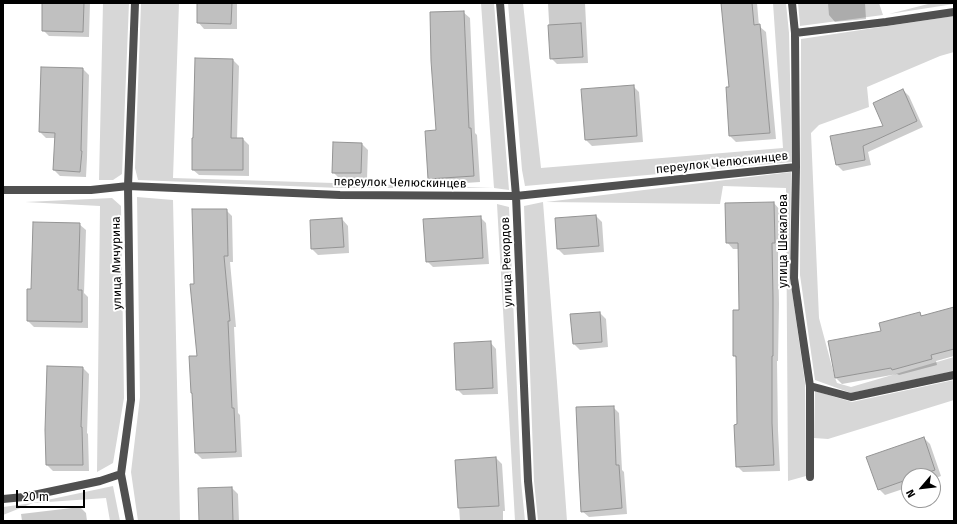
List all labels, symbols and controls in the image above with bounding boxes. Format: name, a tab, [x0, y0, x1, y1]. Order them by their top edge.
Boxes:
street label: переулок Челюскинцев	[655, 149, 789, 177]
street label: переулок Челюскинцев	[333, 175, 467, 191]
street label: улица Шекалова	[777, 194, 791, 288]
street label: улица Мичурина	[109, 216, 125, 310]
street label: улица Рекордов	[498, 217, 516, 307]
north arrow	[901, 468, 941, 508]
scale bar	[18, 482, 87, 508]
text: N	[903, 487, 918, 500]
text: 20 m	[23, 490, 49, 504]

